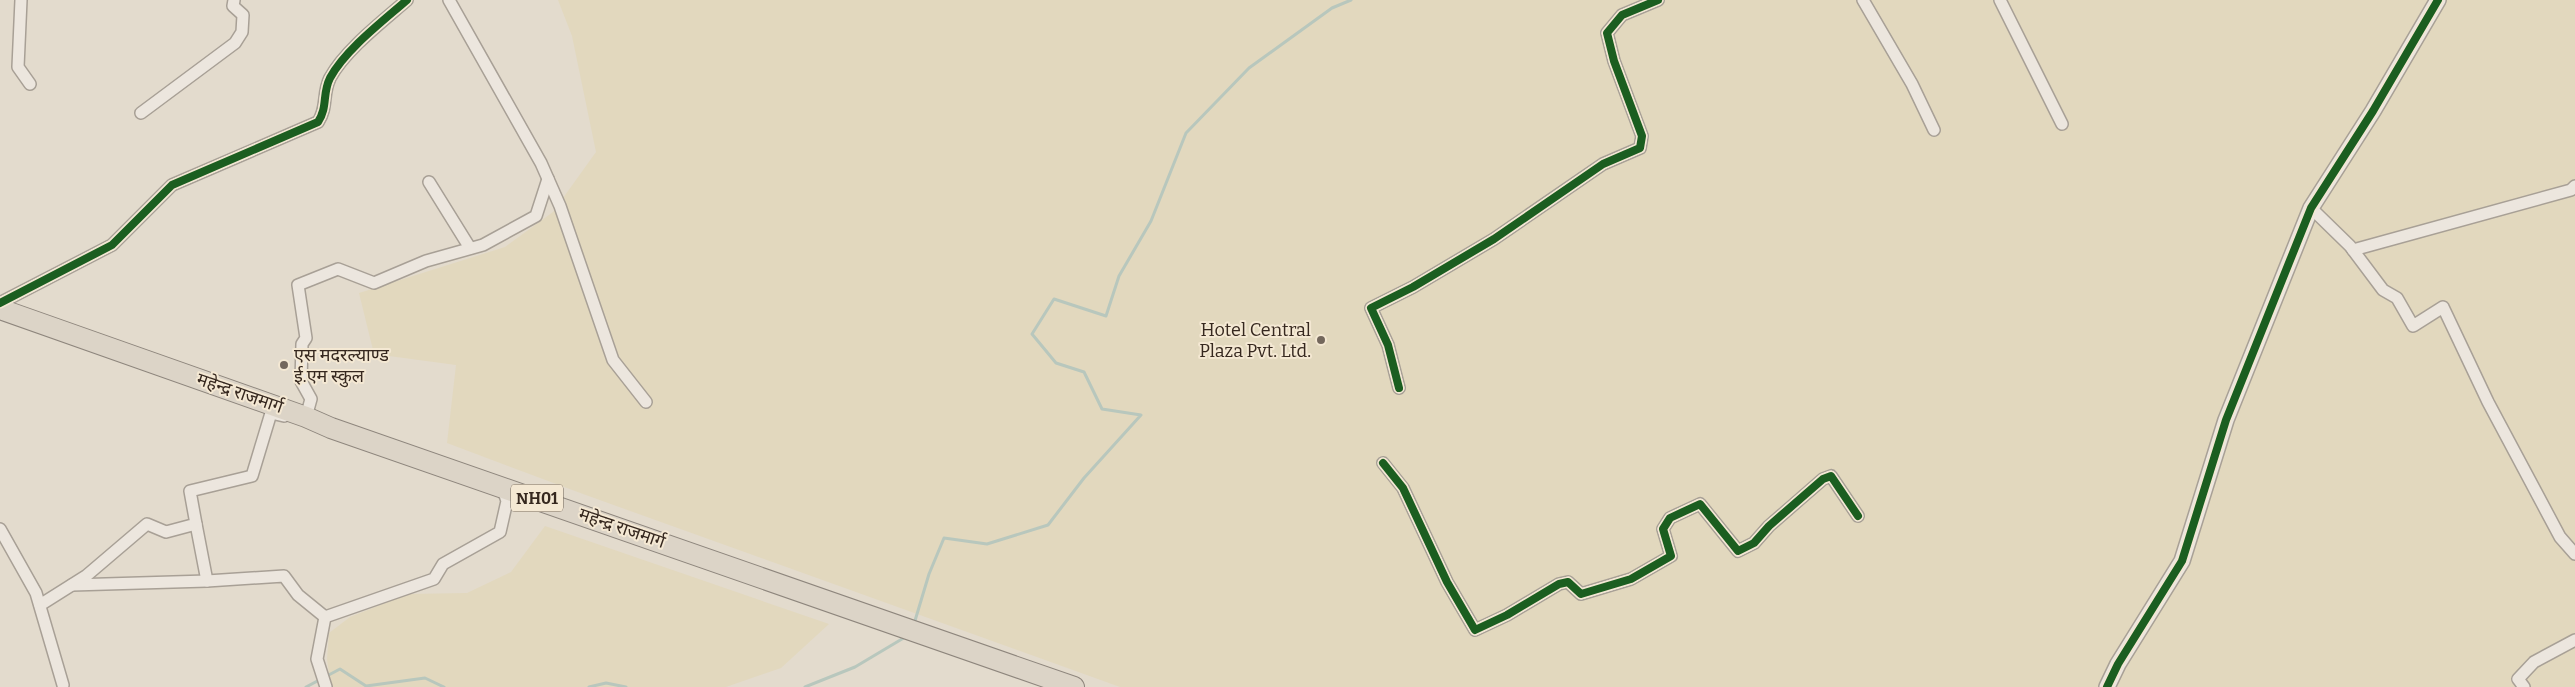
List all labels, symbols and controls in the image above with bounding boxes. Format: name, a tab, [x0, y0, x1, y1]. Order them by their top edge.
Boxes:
place label: Hotel Central Plaza Pvt. Ltd.	[1199, 319, 1311, 362]
marker: Hotel Central Plaza Pvt. Ltd.	[1315, 334, 1327, 346]
place label: एस मदरल्याण्ड ई.एम स्कुल	[294, 344, 389, 388]
marker: एस मदरल्याण्ड ई.एम स्कुल	[278, 359, 290, 371]
street label: महेन्द्र राजमार्ग	[194, 368, 287, 418]
road number: NH01	[511, 484, 563, 512]
street label: महेन्द्र राजमार्ग	[576, 503, 669, 553]

